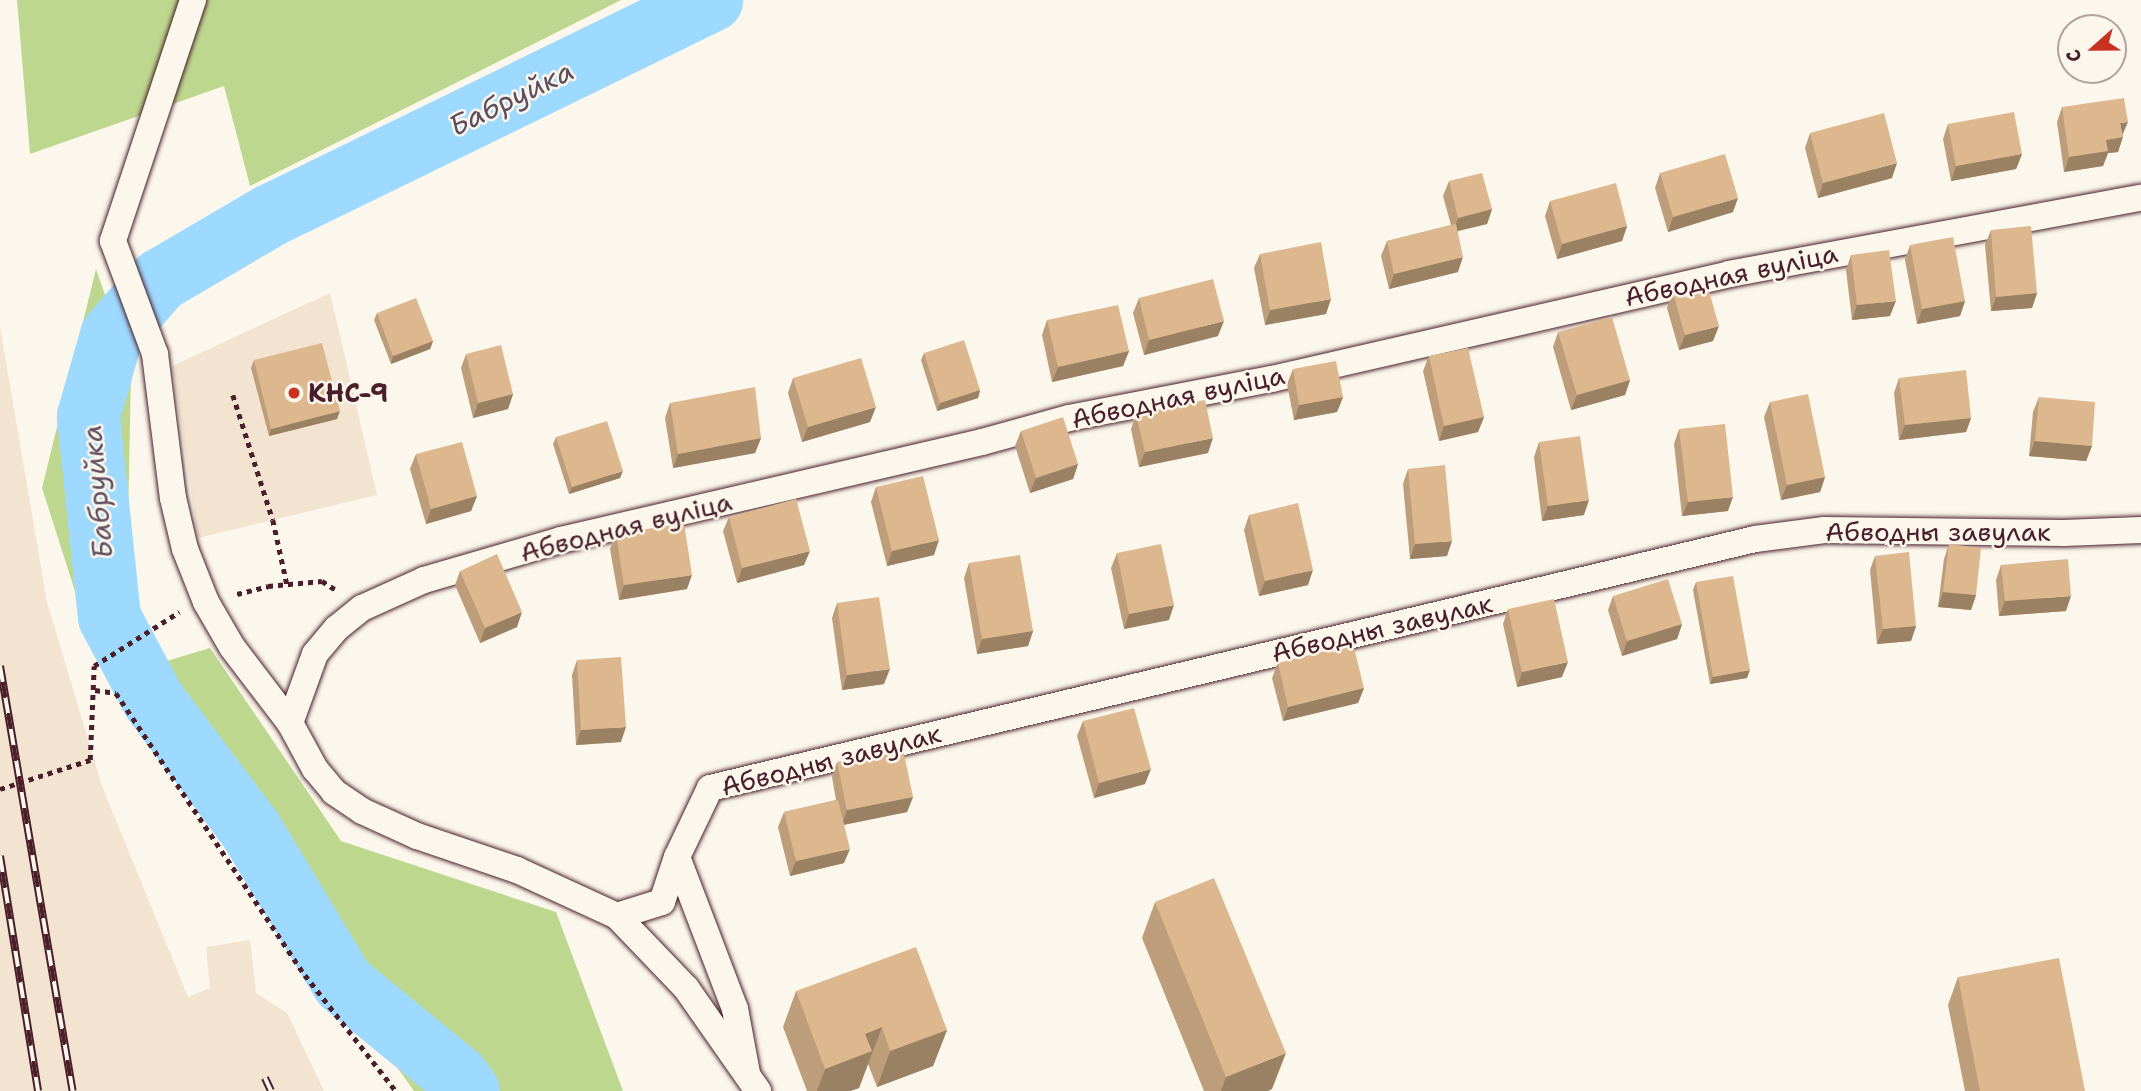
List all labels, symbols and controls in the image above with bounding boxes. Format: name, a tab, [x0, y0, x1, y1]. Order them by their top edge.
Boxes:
north arrow	[2057, 14, 2127, 84]
text: С	[2060, 46, 2088, 66]
water label: Бабруйка	[443, 53, 579, 143]
street label: Абводная вуліца	[1622, 237, 1840, 313]
street label: Абводная вуліца	[1069, 359, 1287, 435]
place label: КНС-9	[308, 377, 388, 409]
marker: КНС-9	[286, 385, 302, 401]
water label: Бабруйка	[74, 424, 120, 560]
street label: Абводная вуліца	[517, 486, 735, 568]
street label: Абводны завулак	[1825, 516, 2051, 548]
street label: Абводны завулак	[1269, 587, 1495, 669]
street label: Абводны завулак	[718, 718, 944, 802]

